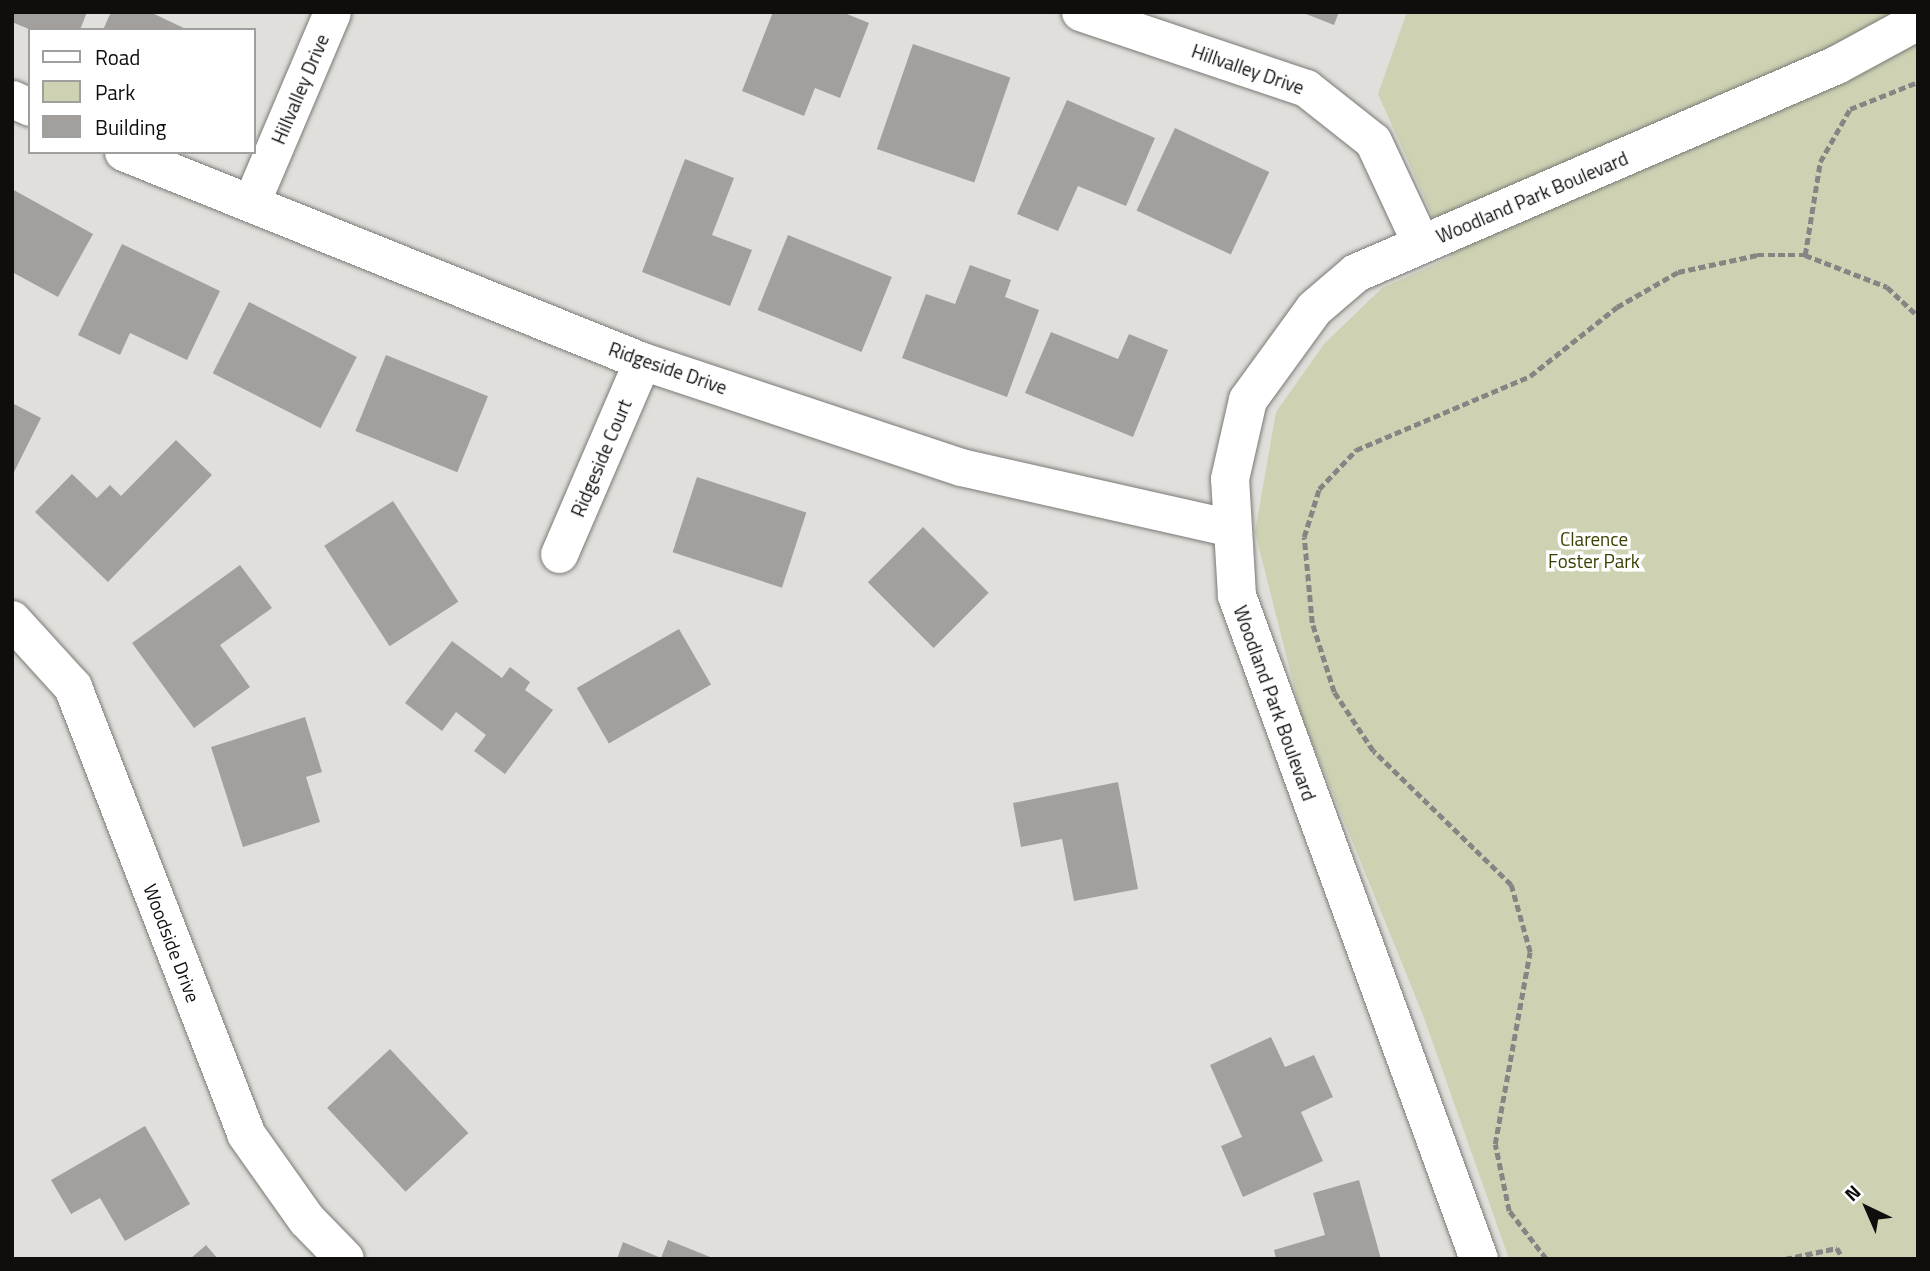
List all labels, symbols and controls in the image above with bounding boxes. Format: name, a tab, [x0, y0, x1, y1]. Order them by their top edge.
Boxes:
legend	[28, 28, 256, 154]
street label: Hillvalley Drive	[267, 31, 333, 147]
street label: Hillvalley Drive	[1189, 39, 1307, 99]
text: Road	[95, 41, 140, 73]
text: Park	[95, 76, 135, 108]
text: Building	[95, 111, 166, 143]
street label: Woodland Park Boulevard	[1433, 146, 1631, 248]
street label: Ridgeside Drive	[606, 337, 730, 399]
street label: Ridgeside Court	[566, 396, 636, 520]
park label: Clarence Foster Park	[1548, 528, 1640, 572]
street label: Woodland Park Boulevard	[1229, 602, 1321, 804]
street label: Woodside Drive	[139, 881, 205, 1005]
north arrow	[1832, 1173, 1902, 1243]
text: N	[1837, 1178, 1867, 1208]

